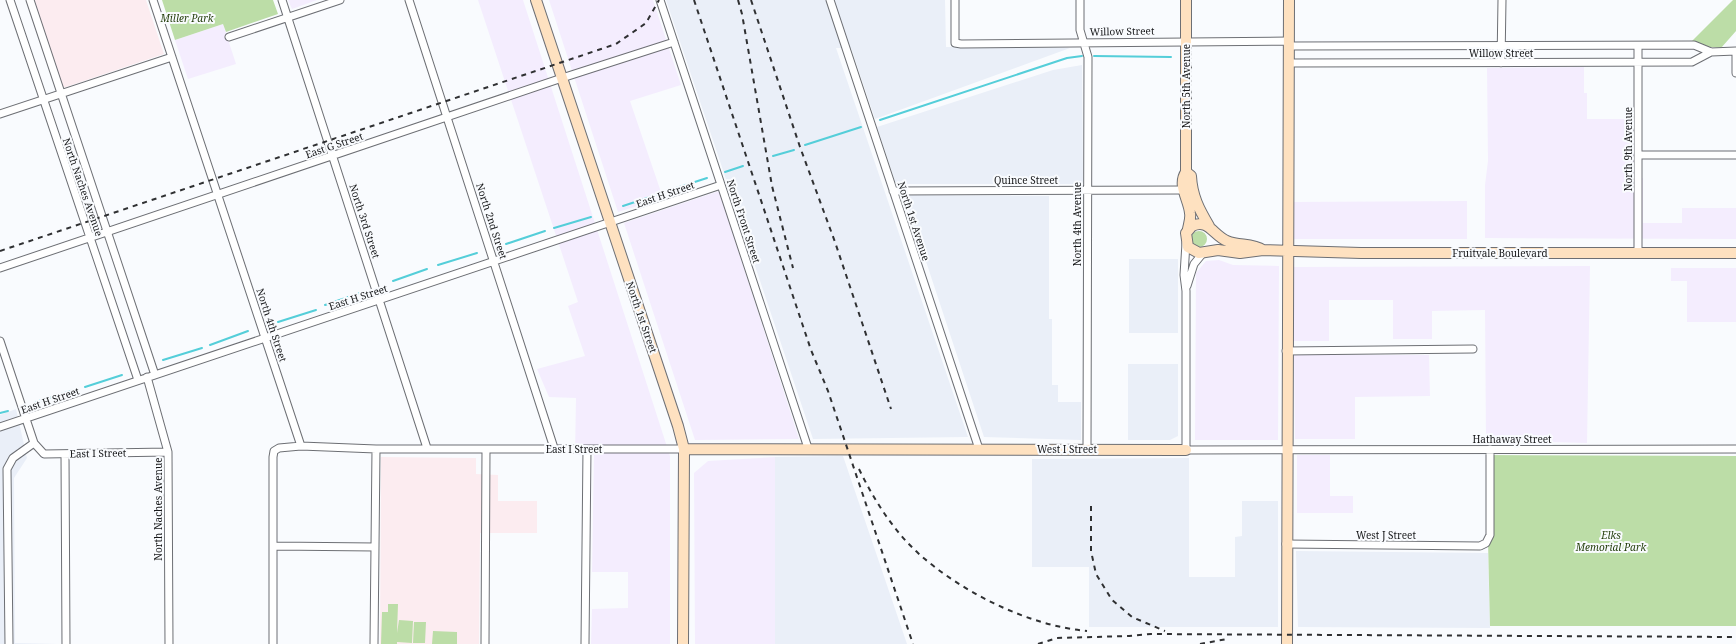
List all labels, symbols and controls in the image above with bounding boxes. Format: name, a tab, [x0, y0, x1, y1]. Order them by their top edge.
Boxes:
park label: Miller Park	[159, 11, 214, 25]
street label: Willow Street	[1090, 23, 1155, 39]
street label: North 5th Avenue	[1179, 44, 1193, 128]
street label: Willow Street	[1469, 46, 1534, 60]
street label: North 9th Avenue	[1621, 107, 1635, 191]
street label: East G Street	[303, 128, 365, 161]
street label: North Naches Avenue	[60, 136, 106, 238]
street label: Quince Street	[994, 173, 1059, 187]
street label: East H Street	[634, 177, 697, 211]
street label: North Front Street	[724, 177, 764, 265]
street label: North 1st Avenue	[895, 180, 933, 262]
street label: North 2nd Street	[473, 181, 511, 261]
street label: North 3rd Street	[346, 182, 384, 260]
street label: North 4th Avenue	[1070, 182, 1084, 266]
street label: Fruitvale Boulevard	[1452, 246, 1548, 260]
street label: North 1st Street	[623, 279, 661, 355]
street label: East H Street	[327, 281, 390, 313]
street label: North 4th Street	[254, 286, 291, 364]
street label: East H Street	[19, 383, 82, 417]
street label: Hathaway Street	[1472, 432, 1552, 446]
street label: East I Street	[546, 442, 603, 456]
street label: West I Street	[1037, 442, 1097, 456]
street label: East I Street	[70, 445, 127, 460]
street label: North Naches Avenue	[151, 457, 165, 561]
street label: West J Street	[1356, 528, 1416, 542]
park label: Elks Memorial Park	[1575, 528, 1647, 554]

